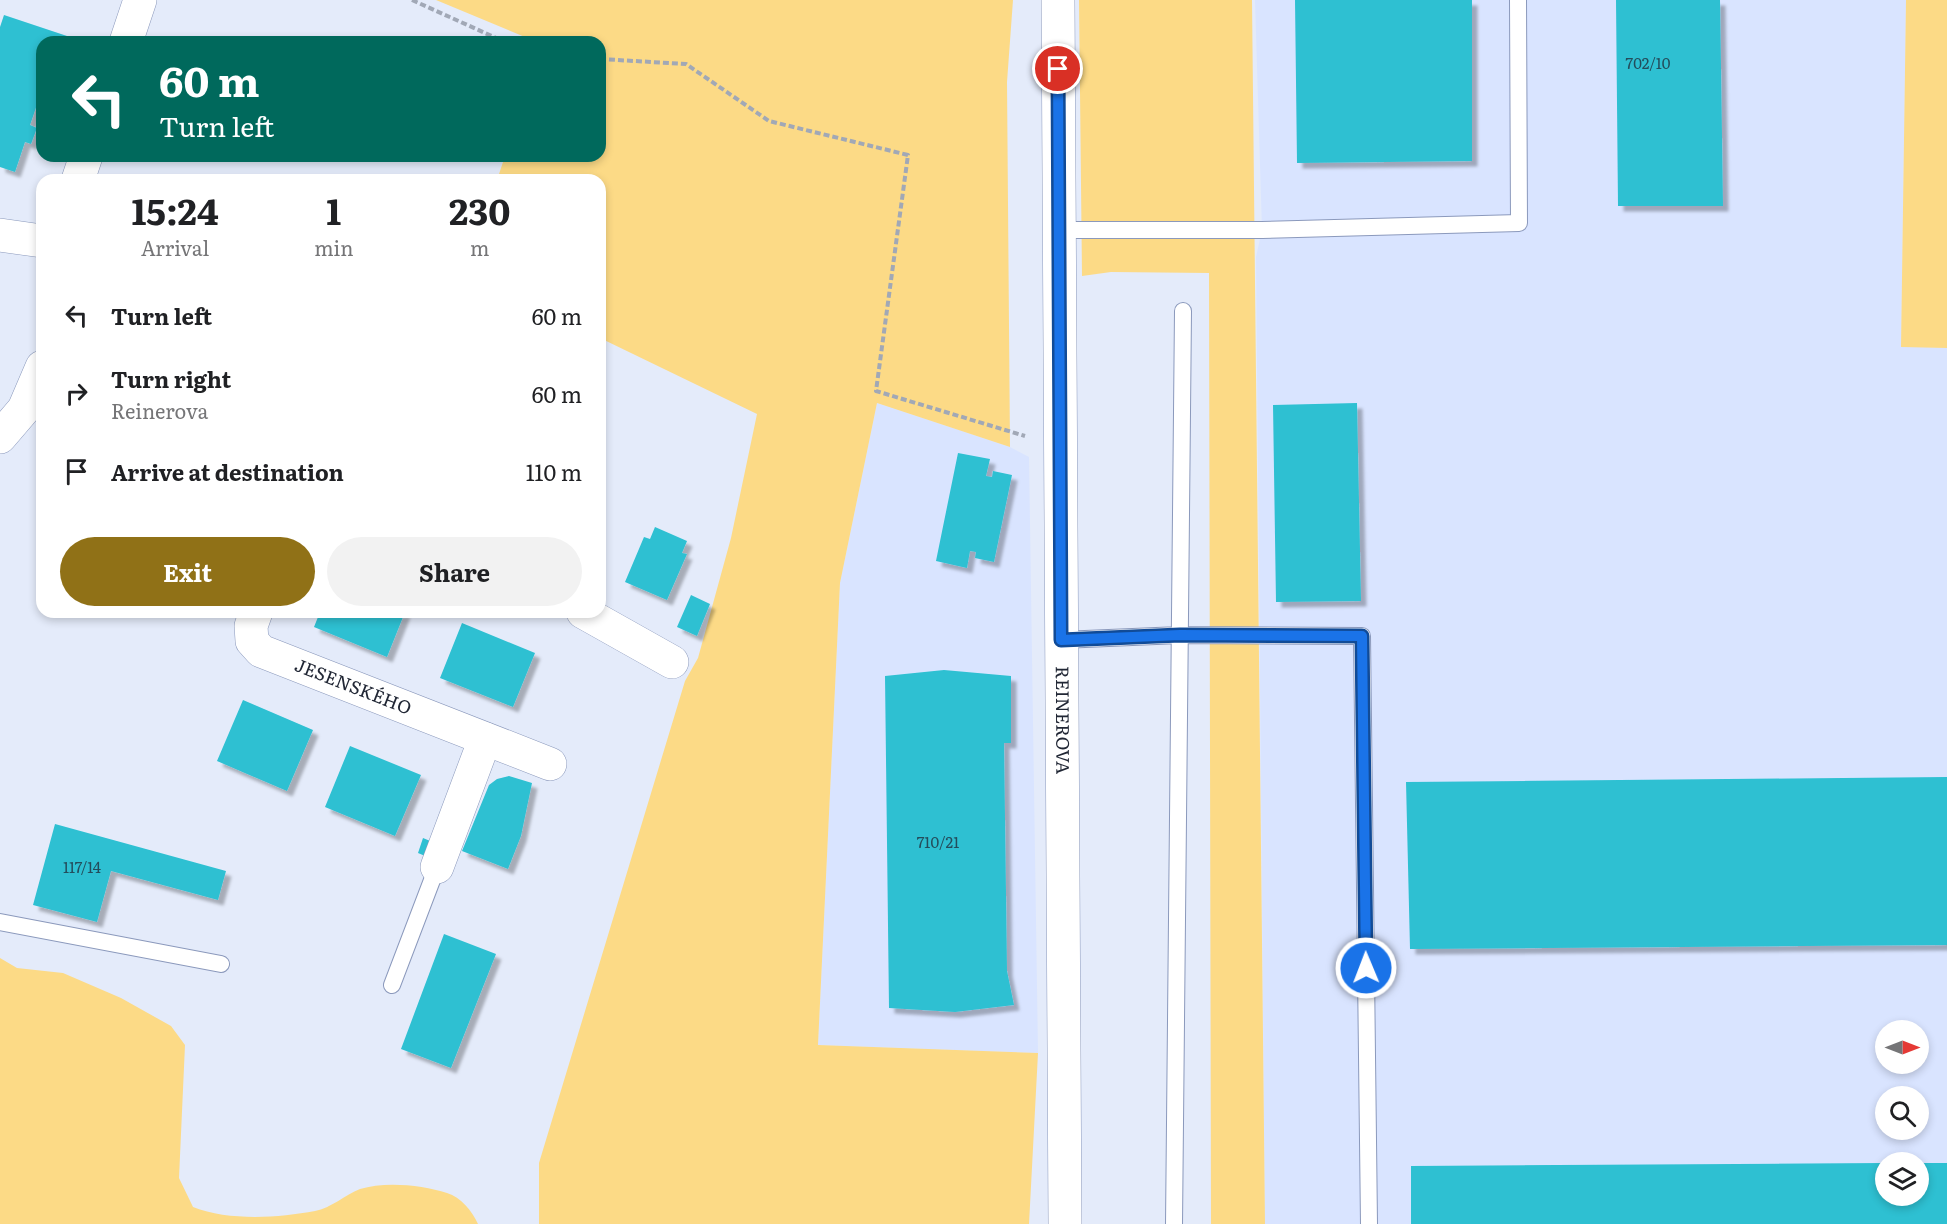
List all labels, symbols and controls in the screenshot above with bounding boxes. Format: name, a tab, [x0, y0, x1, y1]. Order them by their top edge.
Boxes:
pin	[1032, 43, 1083, 94]
text: 60 m	[159, 48, 260, 110]
house number: 702/10	[1626, 51, 1671, 74]
icon: arrive	[1041, 52, 1074, 85]
icon: left	[60, 60, 138, 138]
text: Turn left	[159, 105, 274, 145]
text: 15:24	[131, 183, 219, 236]
text: 1	[326, 183, 341, 236]
text: 230	[449, 183, 511, 236]
text: Arrival	[141, 232, 209, 262]
text: min	[314, 232, 353, 262]
text: m	[470, 232, 489, 262]
icon: left	[60, 299, 93, 332]
text: Turn left	[111, 299, 212, 332]
text: 60 m	[532, 299, 582, 332]
text: Turn right	[111, 362, 231, 395]
icon: right	[60, 377, 93, 410]
text: 60 m	[532, 377, 582, 410]
text: Reinerova	[111, 395, 208, 425]
icon: arrive	[60, 455, 93, 488]
text: Arrive at destination	[111, 455, 344, 488]
text: 110 m	[526, 455, 582, 488]
button: Exit	[60, 537, 315, 606]
button: Share	[327, 537, 582, 606]
street label: JESENSKÉHO	[291, 650, 416, 721]
street label: REINEROVA	[1050, 666, 1077, 774]
house number: 710/21	[917, 830, 959, 853]
house number: 117/14	[63, 855, 101, 878]
position arrow	[1334, 936, 1398, 1000]
north arrow	[1875, 1020, 1929, 1074]
map controls	[1875, 1020, 1929, 1206]
button: search	[1875, 1086, 1929, 1140]
button: layers	[1875, 1152, 1929, 1206]

